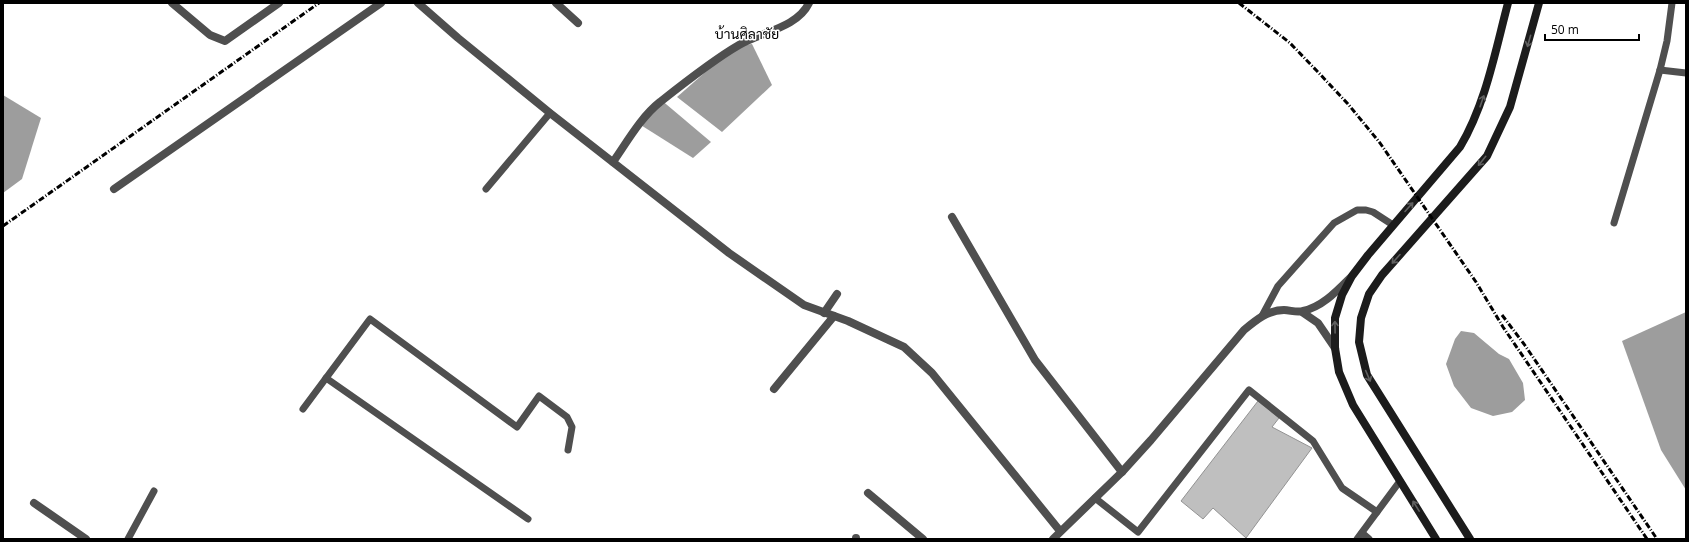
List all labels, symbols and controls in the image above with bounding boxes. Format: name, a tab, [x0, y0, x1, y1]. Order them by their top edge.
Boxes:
scale bar	[1545, 16, 1639, 42]
text: 50 m	[1551, 21, 1579, 38]
district label: บ้านศิลาชัย	[715, 24, 779, 43]
one-way arrow	[1525, 34, 1532, 47]
one-way arrow	[1478, 95, 1486, 107]
one-way arrow	[1478, 156, 1487, 167]
one-way arrow	[1404, 202, 1414, 212]
one-way arrow	[1392, 253, 1401, 264]
one-way arrow	[1331, 321, 1339, 334]
one-way arrow	[1365, 370, 1372, 382]
one-way arrow	[1412, 501, 1420, 512]

